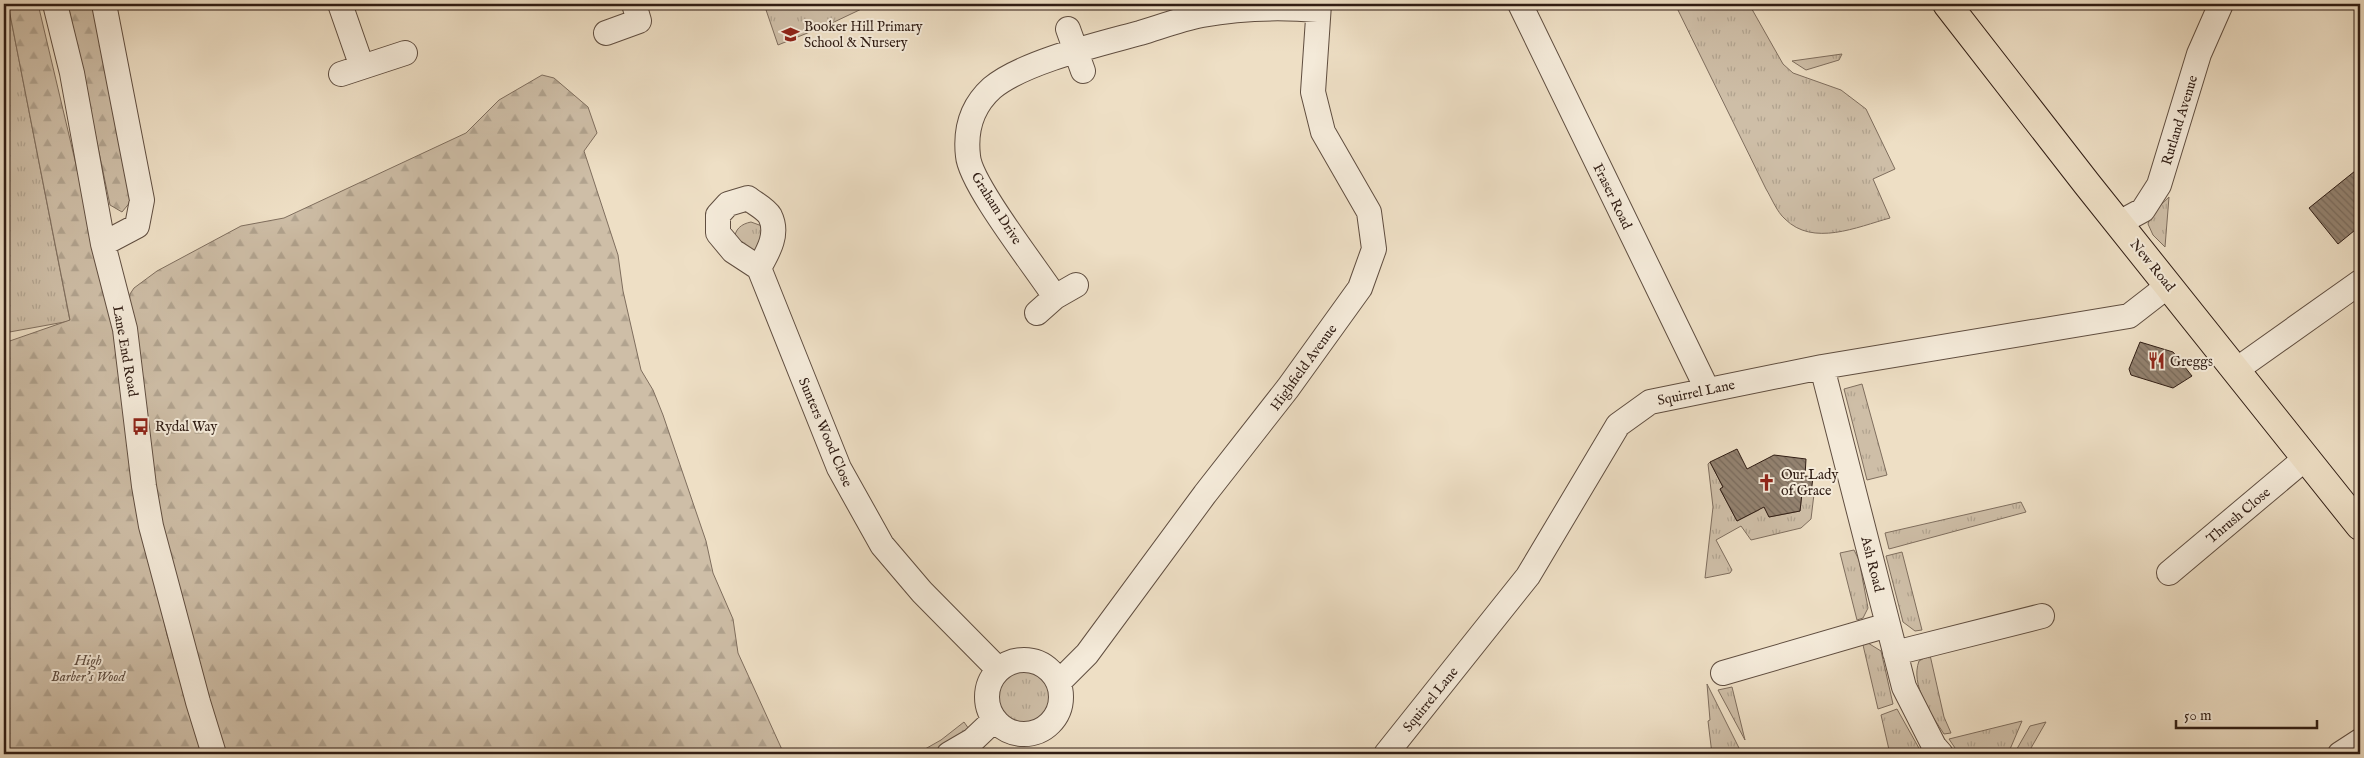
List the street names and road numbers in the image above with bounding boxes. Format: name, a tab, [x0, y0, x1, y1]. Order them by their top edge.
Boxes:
street label: Rutland Avenue	[2158, 73, 2202, 168]
street label: Fraser Road	[1588, 161, 1636, 233]
street label: Graham Drive	[967, 169, 1026, 249]
street label: New Road	[2126, 236, 2179, 296]
street label: Lane End Road	[108, 304, 142, 399]
street label: Highfield Avenue	[1266, 320, 1342, 414]
street label: Sunters Wood Close	[794, 375, 856, 490]
street label: Squirrel Lane	[1656, 376, 1737, 410]
street label: Thrush Close	[2203, 483, 2275, 548]
street label: Ash Road	[1856, 534, 1888, 594]
street label: Squirrel Lane	[1399, 663, 1463, 736]

